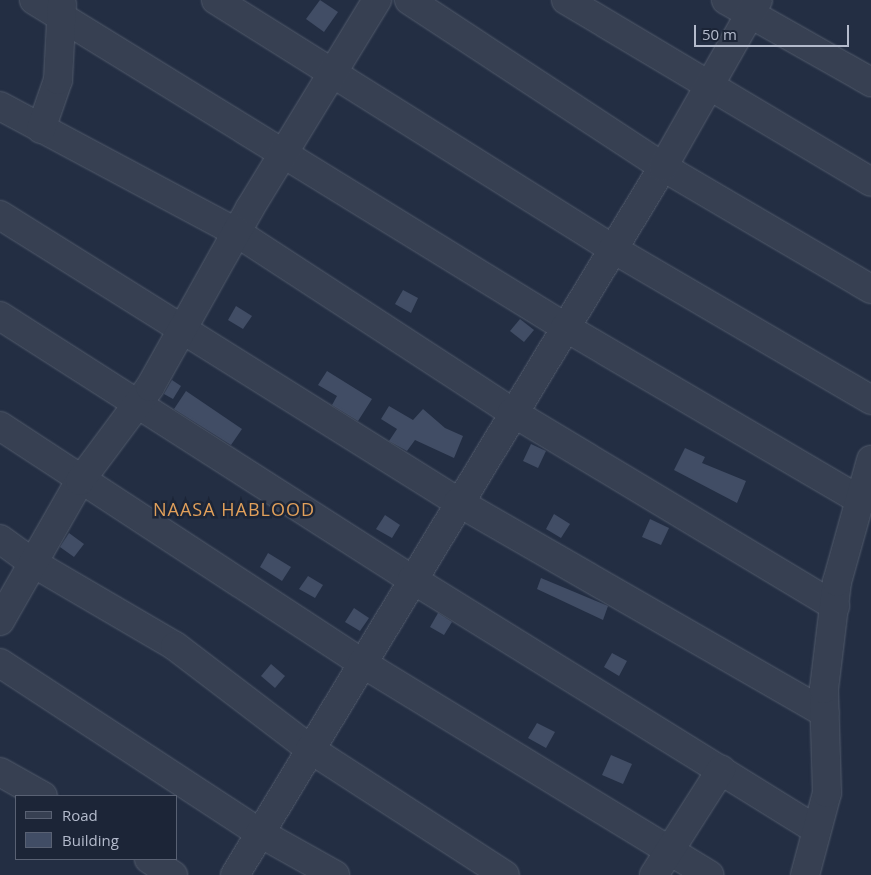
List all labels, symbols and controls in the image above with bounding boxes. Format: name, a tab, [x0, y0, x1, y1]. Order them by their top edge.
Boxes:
scale bar	[696, 15, 851, 47]
text: 50 m	[702, 24, 737, 44]
district label: NAASA HABLOOD	[151, 498, 317, 520]
legend	[15, 795, 178, 860]
text: Road	[62, 805, 98, 825]
text: Building	[62, 830, 119, 850]

